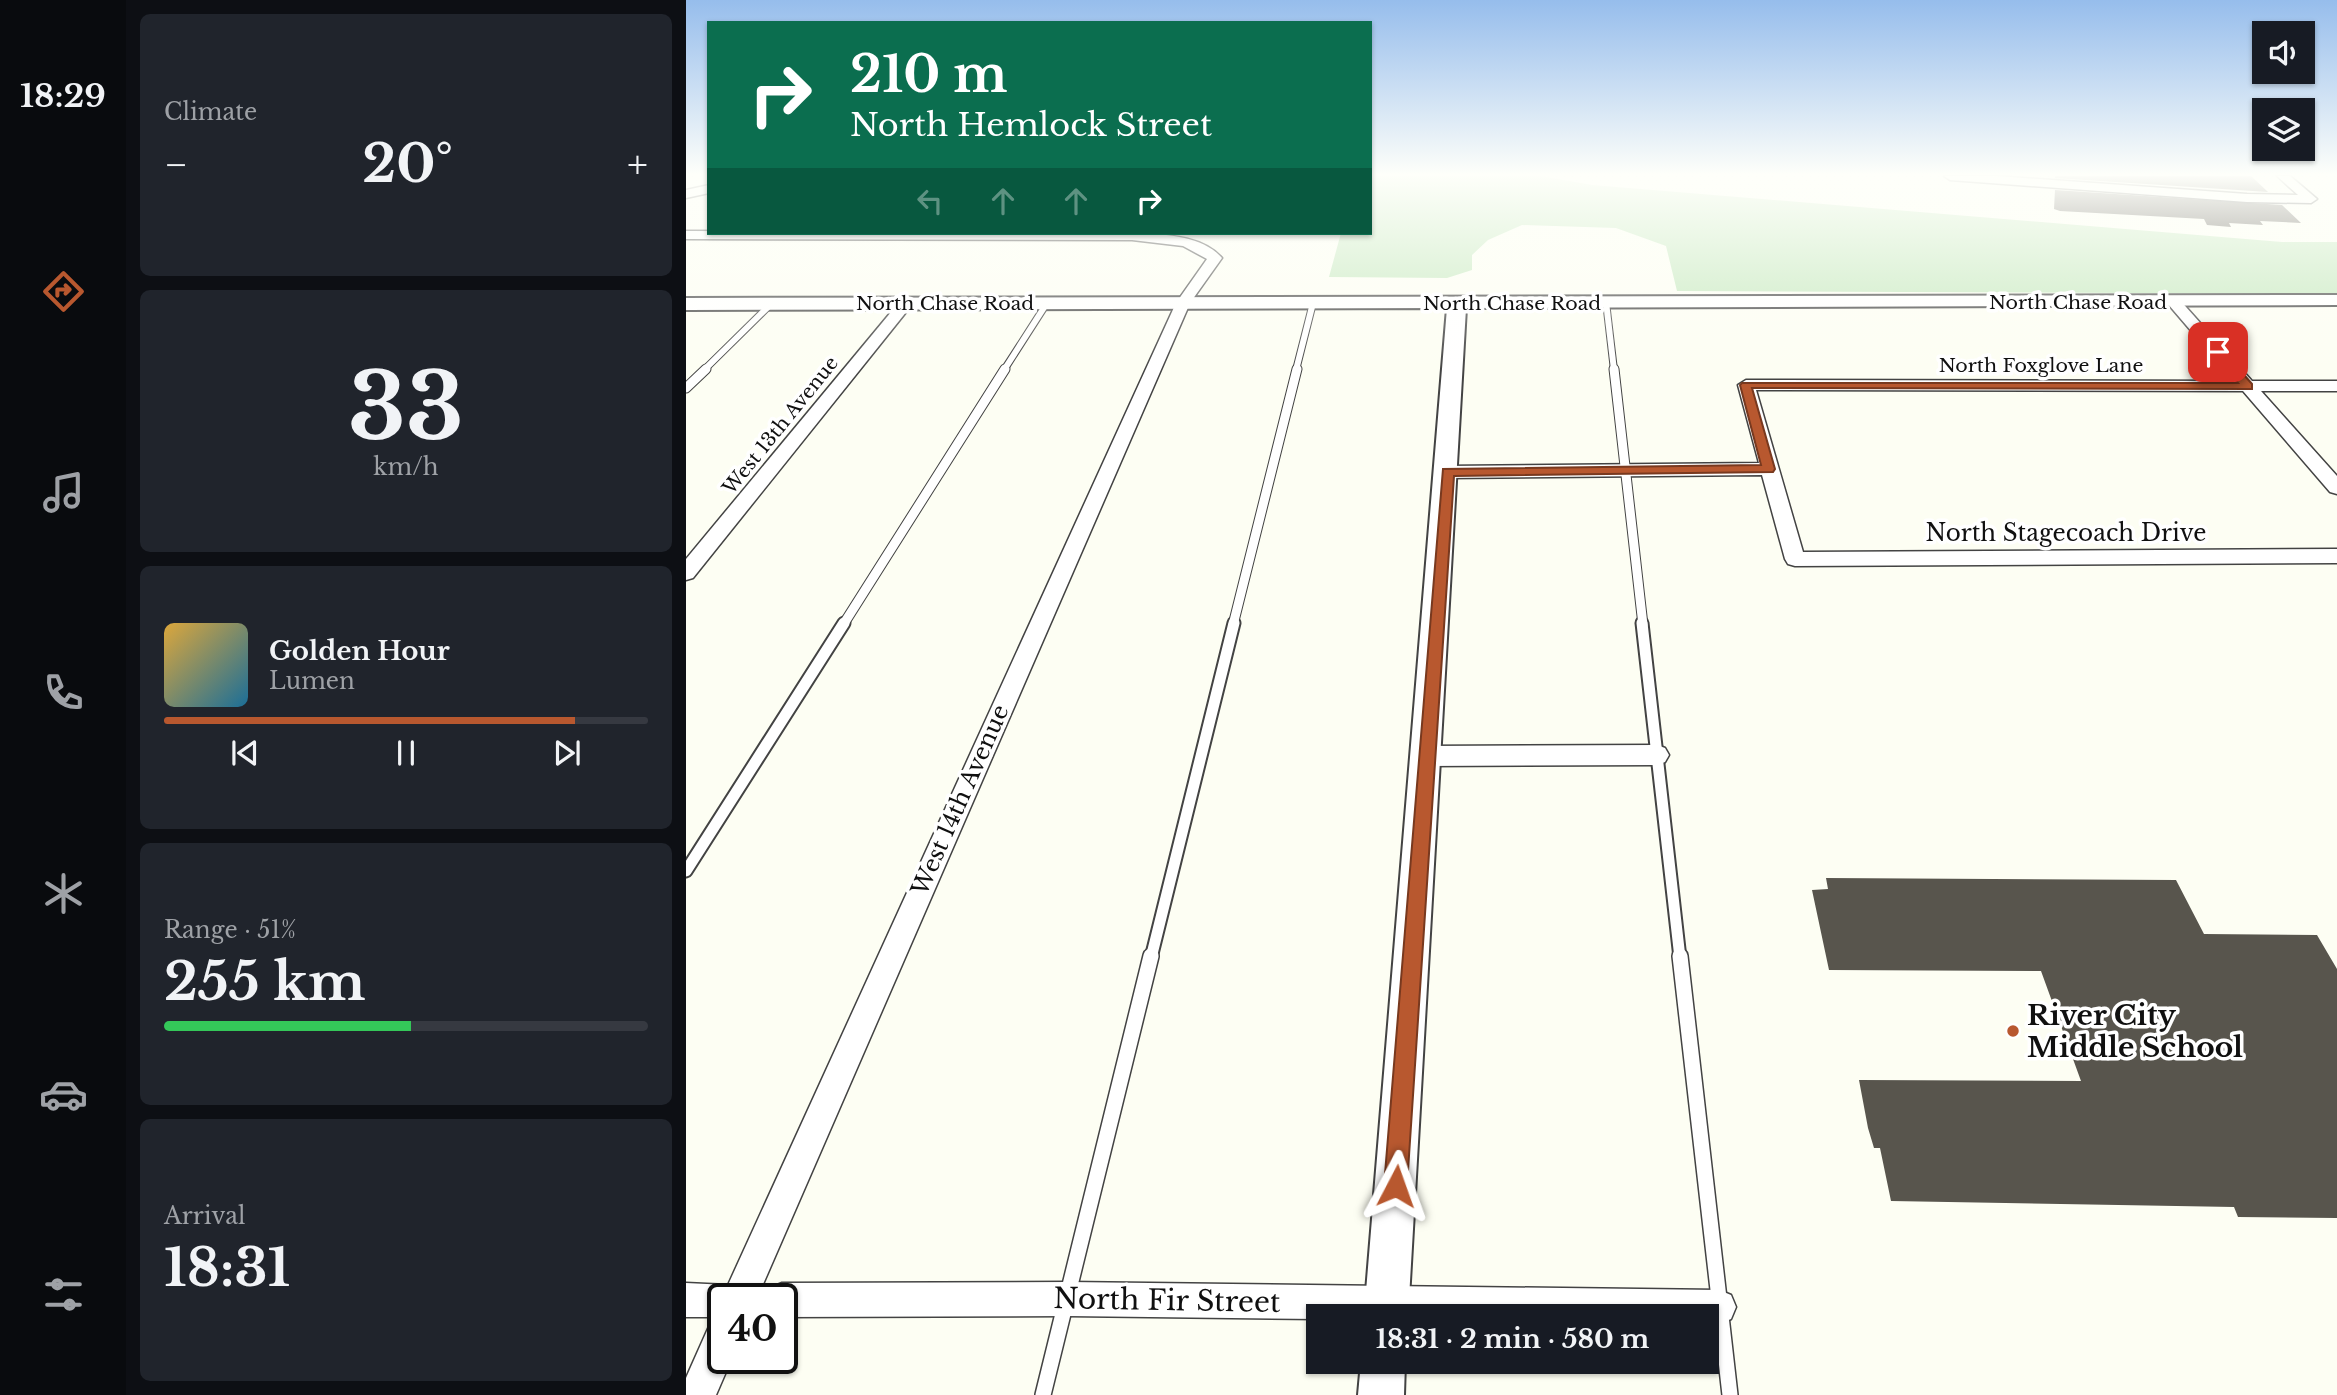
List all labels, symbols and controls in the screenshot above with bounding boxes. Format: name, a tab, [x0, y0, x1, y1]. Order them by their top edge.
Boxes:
map controls	[2252, 21, 2315, 161]
button: sound	[2252, 21, 2315, 84]
text: 210 m	[850, 44, 1008, 105]
icon: right	[735, 49, 826, 140]
text: 18:29	[20, 76, 106, 116]
text: Climate	[164, 98, 257, 126]
button: layers	[2252, 98, 2315, 161]
text: North Hemlock Street	[850, 105, 1212, 145]
text: 20°	[362, 132, 453, 196]
text: −	[164, 141, 188, 188]
text: +	[627, 141, 648, 188]
icon: left	[911, 182, 949, 220]
icon: ahead	[984, 182, 1022, 220]
icon: ahead	[1057, 182, 1095, 220]
icon: right	[1130, 182, 1168, 220]
icon: directions	[39, 267, 88, 316]
street label: North Chase Road	[1989, 291, 2167, 314]
street label: North Chase Road	[856, 292, 1034, 315]
street label: North Chase Road	[1423, 292, 1601, 315]
pin	[2188, 322, 2248, 382]
icon: arrive	[2199, 333, 2237, 371]
text: 33	[348, 351, 464, 464]
street label: West 13th Avenue	[717, 352, 843, 500]
street label: North Foxglove Lane	[1939, 354, 2143, 377]
text: km/h	[373, 453, 439, 481]
icon: music	[39, 468, 88, 517]
street label: North Stagecoach Drive	[1926, 519, 2206, 547]
text: Golden Hour	[269, 635, 450, 667]
text: Lumen	[269, 667, 355, 695]
icon: phone	[39, 668, 88, 717]
street label: West 14th Avenue	[905, 700, 1015, 901]
icon: previous	[226, 734, 264, 772]
icon: pause	[387, 734, 425, 772]
icon: next	[548, 734, 586, 772]
icon: climate	[39, 869, 88, 918]
text: Range · 51%	[164, 916, 296, 944]
text: 255 km	[164, 950, 366, 1014]
place label: River City Middle School	[2027, 998, 2243, 1065]
marker: River City Middle School	[2005, 1023, 2021, 1039]
icon: car	[39, 1070, 88, 1119]
position arrow	[1359, 1149, 1433, 1223]
text: Arrival	[164, 1202, 245, 1230]
text: 18:31	[164, 1236, 290, 1300]
icon: filters	[39, 1270, 88, 1319]
street label: North Fir Street	[1053, 1281, 1281, 1320]
speed limit sign: 40	[707, 1283, 798, 1374]
text: 18:31 · 2 min · 580 m	[1376, 1323, 1649, 1355]

